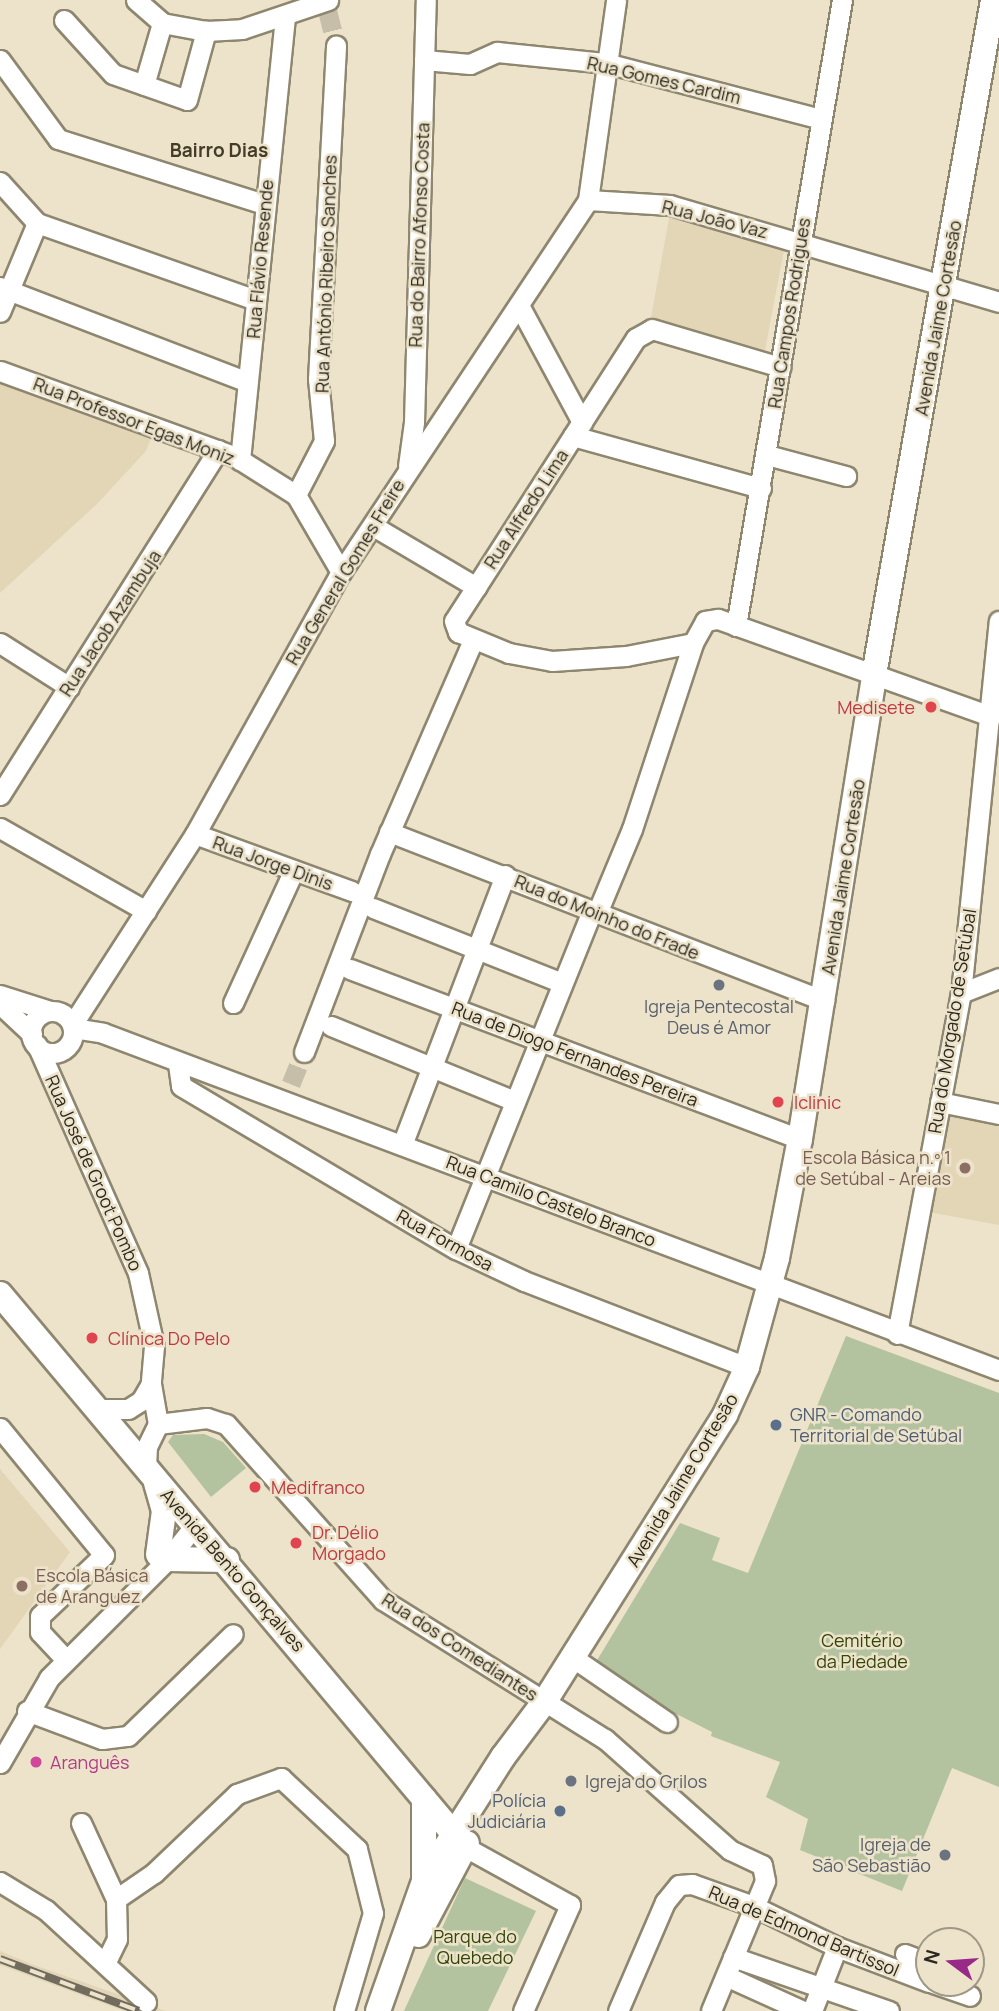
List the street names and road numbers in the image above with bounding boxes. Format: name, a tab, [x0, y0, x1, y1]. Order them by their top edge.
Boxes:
street label: Rua Gomes Cardim	[585, 52, 743, 108]
street label: Rua do Bairro Afonso Costa	[404, 122, 434, 348]
street label: Rua António Ribeiro Sanches	[311, 155, 341, 393]
street label: Rua Flávio Resende	[242, 179, 278, 339]
street label: Rua João Vaz	[660, 195, 770, 243]
street label: Rua Campos Rodrigues	[763, 216, 815, 410]
street label: Avenida Jaime Cortesão	[910, 219, 966, 417]
street label: Rua Professor Egas Moniz	[30, 373, 238, 469]
street label: Rua Alfredo Lima	[479, 445, 573, 573]
street label: Rua General Gomes Freire	[281, 475, 409, 669]
street label: Rua Jacob Azambuja	[55, 546, 165, 700]
street label: Avenida Jaime Cortesão	[817, 777, 869, 977]
street label: Rua Jorge Dinis	[210, 831, 336, 895]
street label: Rua do Moinho do Frade	[511, 870, 703, 964]
street label: Rua do Morgado de Setúbal	[924, 907, 980, 1135]
street label: Rua de Diogo Fernandes Pereira	[449, 997, 701, 1111]
street label: Rua José de Groot Pombo	[41, 1072, 147, 1274]
street label: Rua Camilo Castelo Branco	[443, 1151, 659, 1251]
street label: Rua Formosa	[393, 1205, 497, 1275]
street label: Avenida Jaime Cortesão	[622, 1389, 742, 1571]
street label: Avenida Bento Gonçalves	[156, 1484, 310, 1656]
street label: Rua dos Comediantes	[378, 1589, 542, 1705]
street label: Rua de Edmond Bartissol	[706, 1881, 902, 1981]

